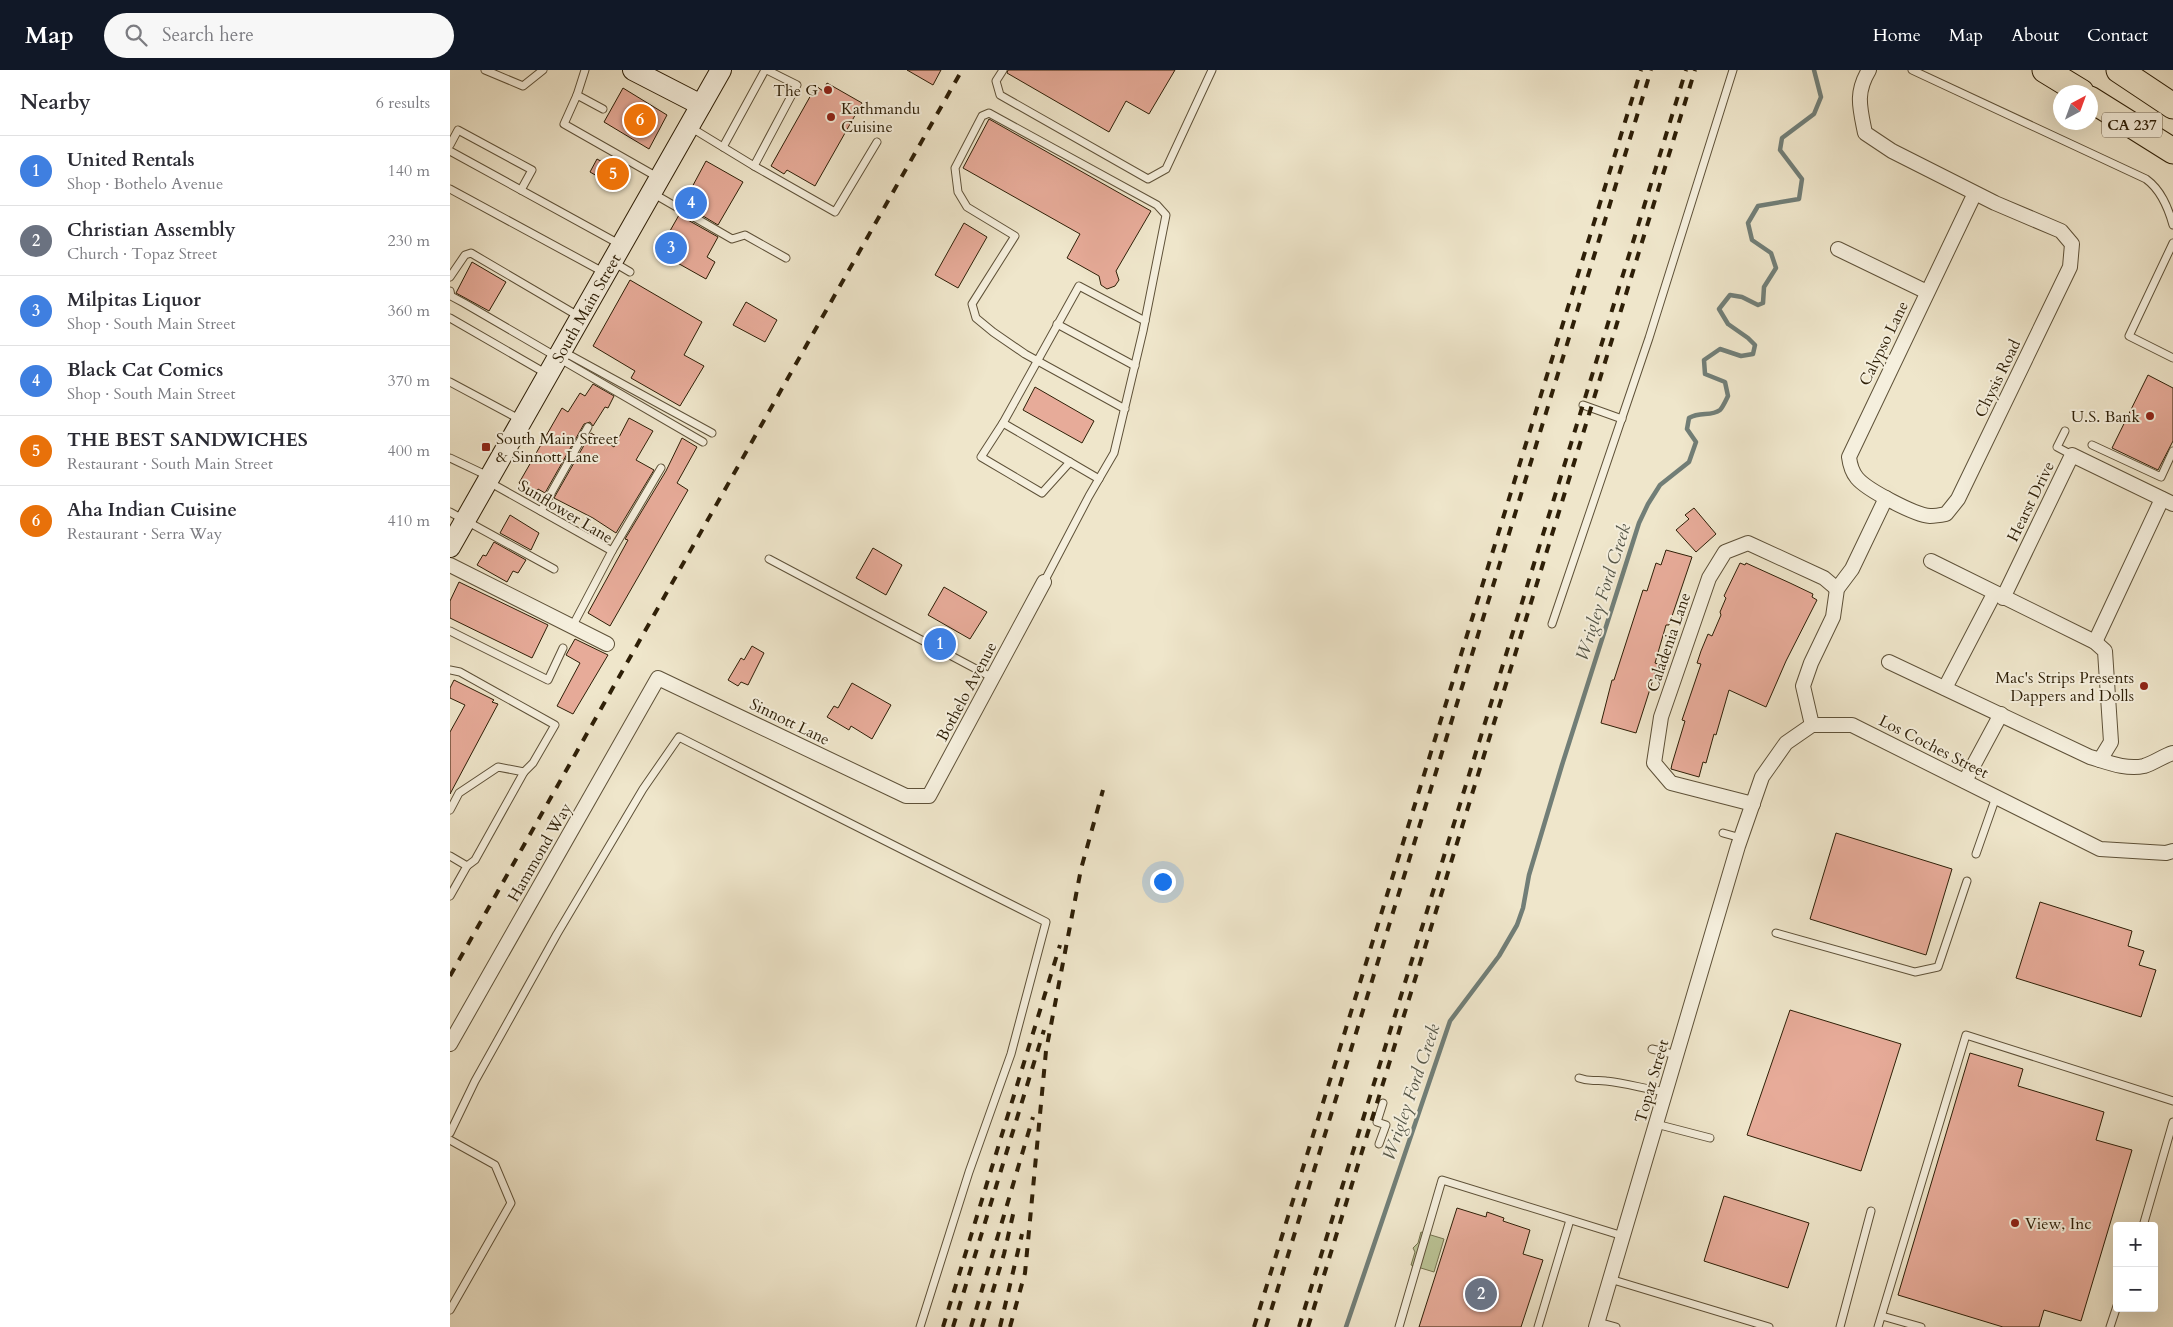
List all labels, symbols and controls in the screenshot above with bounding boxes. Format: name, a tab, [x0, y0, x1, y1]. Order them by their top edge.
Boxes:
search box	[104, 13, 454, 58]
text: Map	[25, 19, 74, 52]
icon: search	[122, 21, 150, 49]
text: Search here	[162, 22, 254, 48]
text: Home	[1873, 23, 1921, 48]
text: Map	[1949, 23, 1983, 48]
text: About	[2011, 23, 2059, 48]
text: Contact	[2087, 23, 2148, 48]
place label: The G	[773, 80, 818, 102]
marker: The G	[822, 84, 834, 96]
north arrow	[2053, 85, 2098, 130]
text: Nearby	[20, 88, 91, 117]
text: 6 results	[376, 92, 430, 114]
place label: Kathmandu Cuisine	[841, 98, 921, 138]
pin: 6	[624, 101, 656, 139]
marker: Kathmandu Cuisine	[825, 111, 837, 123]
road number: CA 237	[2102, 112, 2162, 138]
text: United Rentals	[67, 147, 195, 173]
pin: 5	[597, 155, 629, 193]
text: 1	[32, 160, 40, 182]
text: 140 m	[388, 160, 430, 182]
text: Shop · Bothelo Avenue	[67, 173, 223, 195]
pin: 4	[675, 184, 707, 222]
text: Christian Assembly	[67, 217, 236, 243]
pin: 3	[655, 229, 687, 267]
text: 2	[32, 230, 40, 252]
text: 230 m	[388, 230, 430, 252]
text: Church · Topaz Street	[67, 243, 217, 265]
street label: South Main Street	[547, 250, 626, 367]
text: Milpitas Liquor	[67, 287, 201, 313]
street label: Calypso Lane	[1854, 298, 1914, 389]
text: 3	[32, 300, 40, 322]
text: 360 m	[388, 300, 430, 322]
text: Shop · South Main Street	[67, 313, 236, 335]
street label: Chysis Road	[1970, 335, 2026, 421]
text: Black Cat Comics	[67, 357, 223, 383]
text: 4	[32, 370, 40, 392]
text: 370 m	[388, 370, 430, 392]
text: Shop · South Main Street	[67, 383, 236, 405]
place label: U.S. Bank	[2071, 406, 2140, 428]
marker: U.S. Bank	[2144, 410, 2156, 422]
text: THE BEST SANDWICHES	[67, 427, 308, 453]
place label: South Main Street & Sinnott Lane	[496, 428, 618, 468]
text: 5	[32, 440, 40, 462]
text: 400 m	[388, 440, 430, 462]
marker: South Main Street & Sinnott Lane	[480, 441, 492, 453]
text: Restaurant · South Main Street	[67, 453, 273, 475]
street label: Hearst Drive	[2002, 458, 2060, 545]
street label: Sunflower Lane	[514, 475, 617, 549]
text: Aha Indian Cuisine	[67, 497, 237, 523]
text: 6	[32, 510, 40, 532]
text: 410 m	[388, 510, 430, 532]
water label: Wrigley Ford Creek	[1570, 520, 1637, 664]
text: Restaurant · Serra Way	[67, 523, 222, 545]
street label: Caladenia Lane	[1642, 590, 1696, 695]
pin: 1	[924, 625, 956, 663]
street label: Bothelo Avenue	[931, 638, 1002, 745]
place label: Mac's Strips Presents Dappers and Dolls	[1995, 667, 2134, 707]
marker: Mac's Strips Presents Dappers and Dolls	[2138, 680, 2150, 692]
street label: Sinnott Lane	[746, 693, 833, 751]
street label: Los Coches Street	[1875, 710, 1992, 784]
street label: Hammond Way	[503, 798, 577, 906]
your location	[1150, 869, 1176, 895]
water label: Wrigley Ford Creek	[1376, 1021, 1447, 1164]
street label: Topaz Street	[1630, 1037, 1674, 1126]
place label: View, Inc	[2025, 1213, 2092, 1235]
marker: View, Inc	[2009, 1217, 2021, 1229]
map controls	[2113, 1222, 2158, 1312]
button: +	[2113, 1222, 2158, 1267]
button: −	[2113, 1267, 2158, 1312]
pin: 2	[1465, 1275, 1497, 1313]

